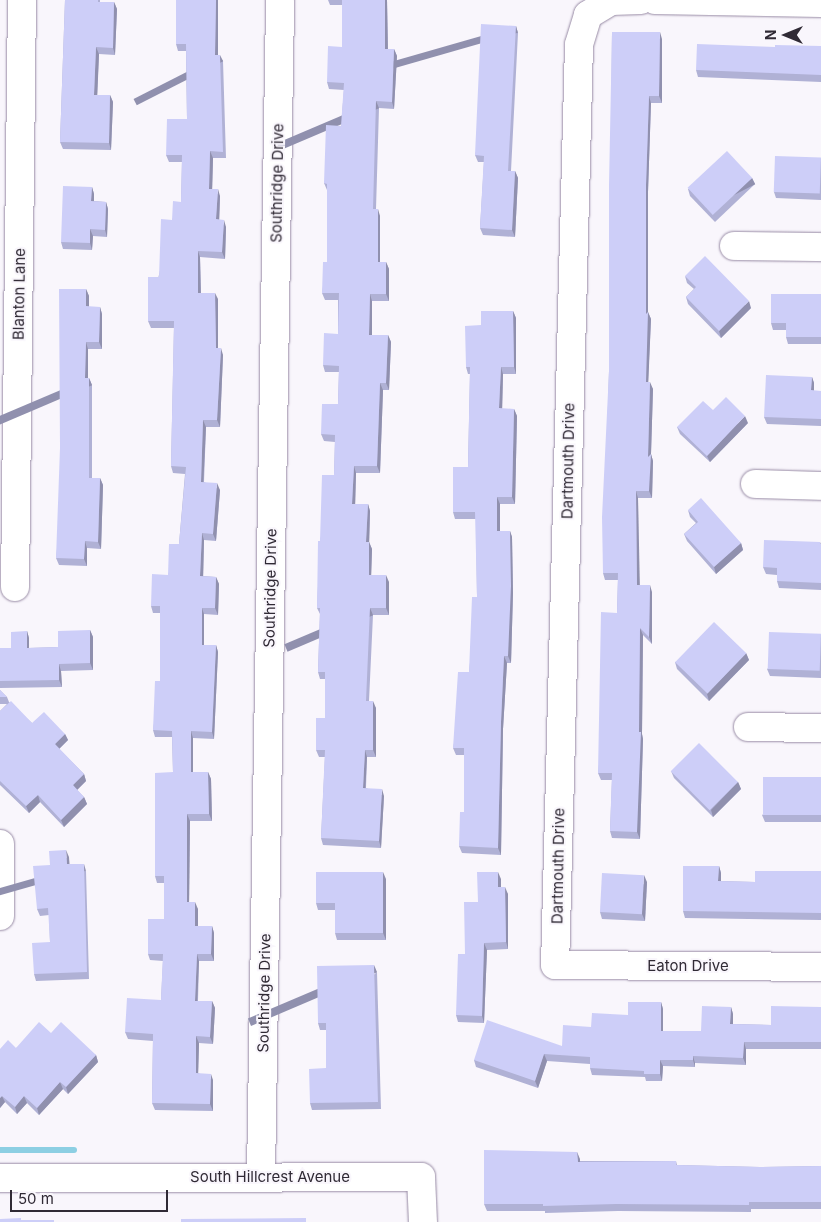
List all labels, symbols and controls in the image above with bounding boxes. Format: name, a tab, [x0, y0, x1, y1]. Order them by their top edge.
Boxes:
north arrow	[761, 10, 811, 60]
text: N	[762, 30, 779, 40]
street label: Southridge Drive	[267, 123, 287, 243]
street label: Blanton Lane	[9, 248, 29, 340]
street label: Dartmouth Drive	[558, 403, 578, 519]
street label: Southridge Drive	[260, 528, 280, 648]
street label: Dartmouth Drive	[548, 808, 568, 924]
street label: Southridge Drive	[254, 933, 274, 1053]
street label: Eaton Drive	[647, 957, 729, 975]
street label: South Hillcrest Avenue	[190, 1168, 350, 1186]
scale bar	[12, 1180, 170, 1212]
text: 50 m	[18, 1189, 54, 1208]

